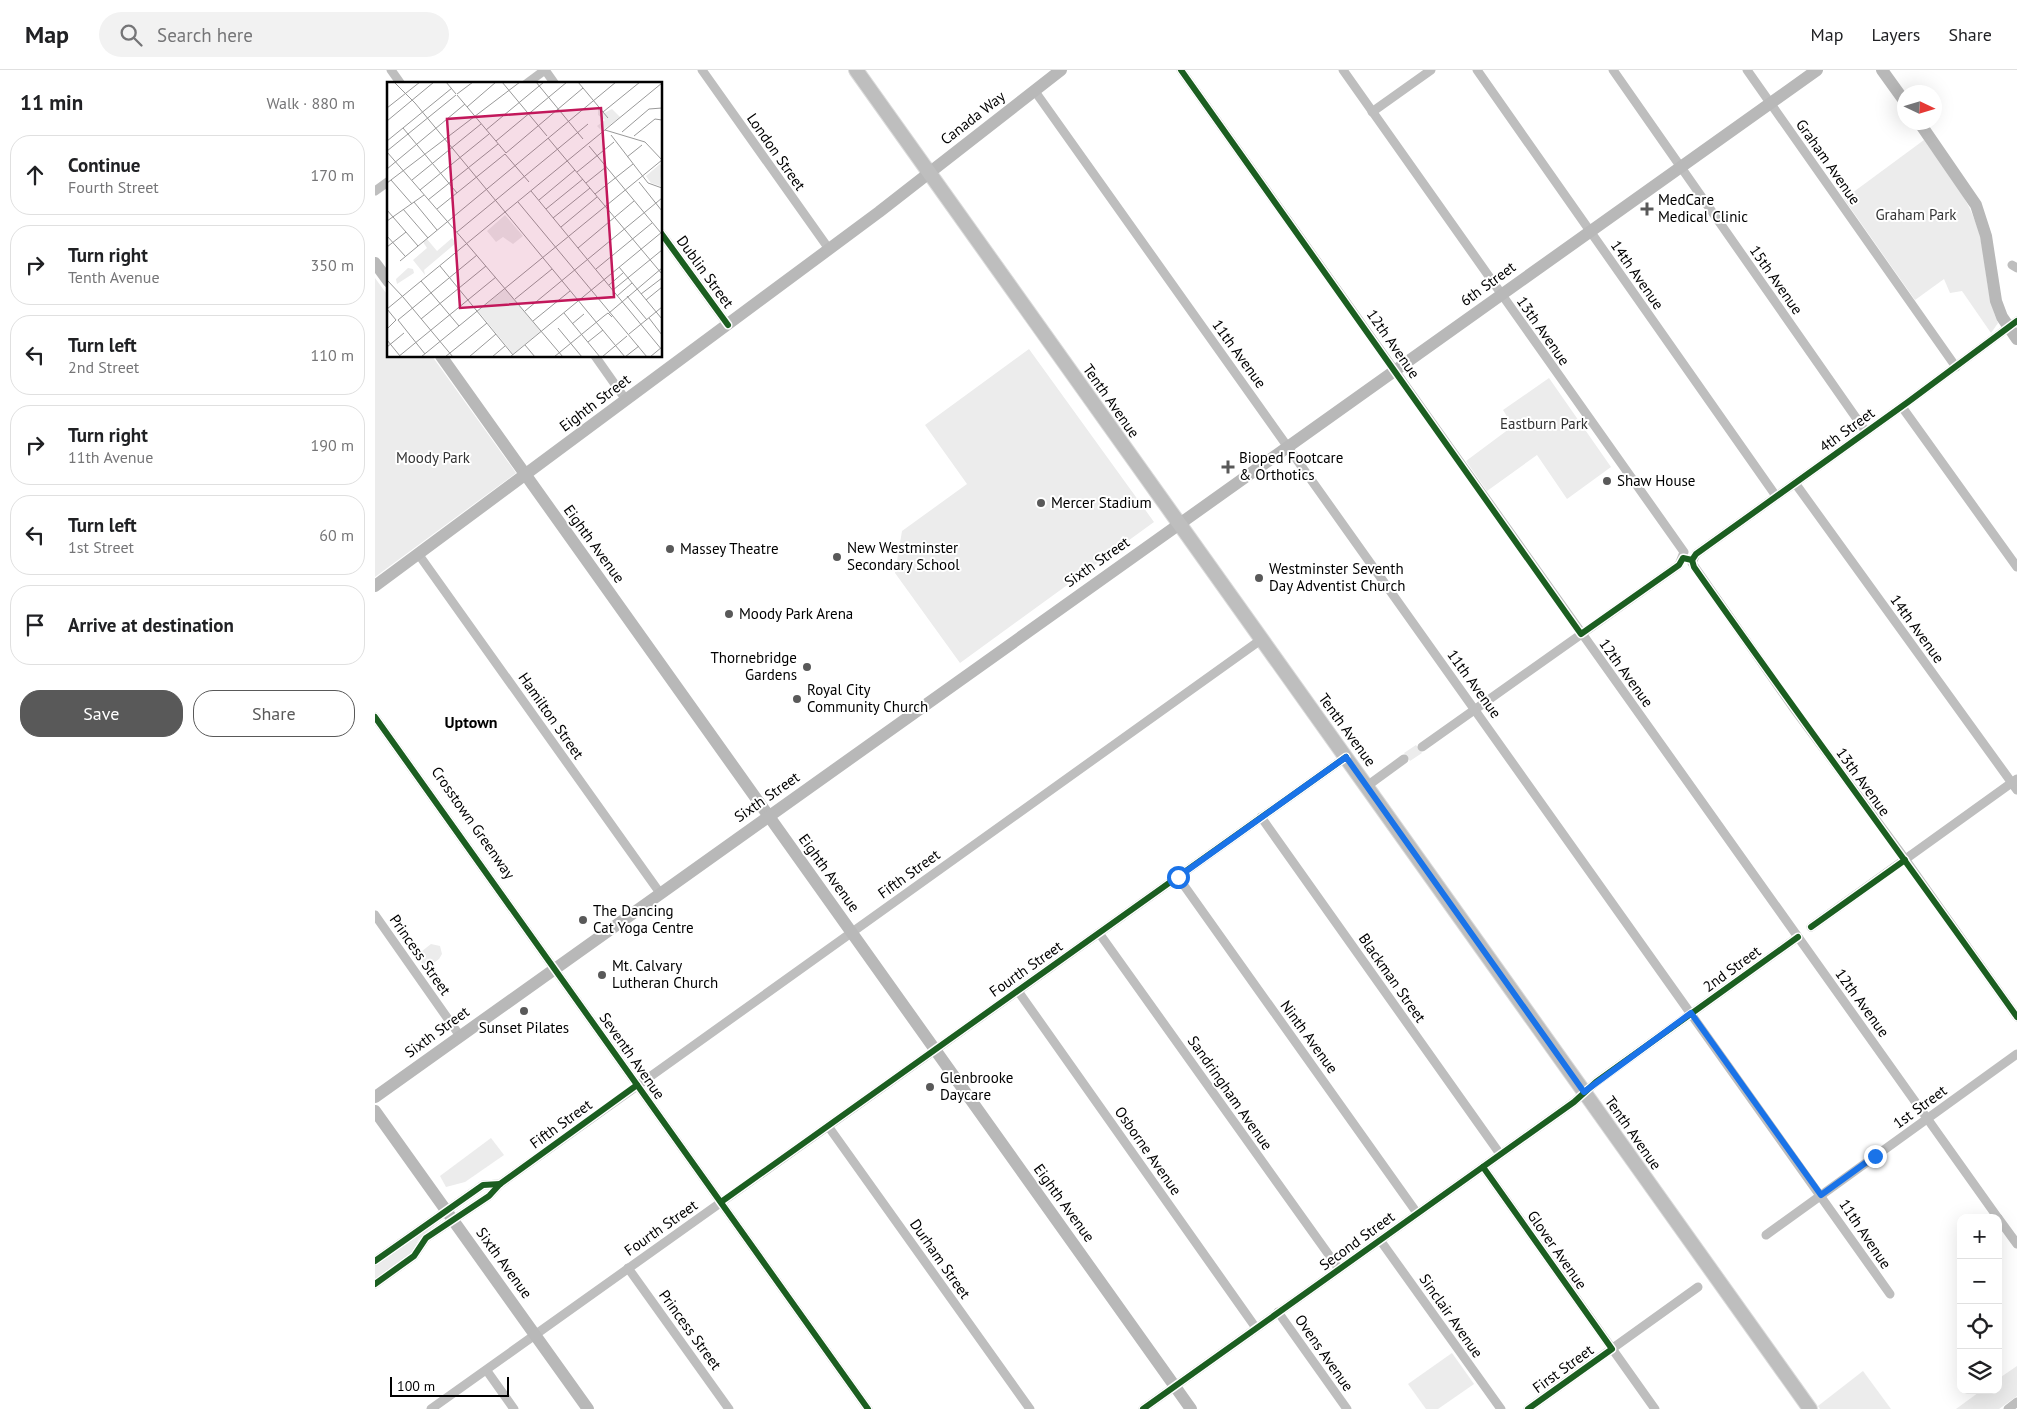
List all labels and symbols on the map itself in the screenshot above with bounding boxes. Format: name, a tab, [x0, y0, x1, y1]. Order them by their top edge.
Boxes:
inset map	[387, 82, 663, 358]
north arrow	[1897, 85, 1942, 130]
street label: Canada Way	[937, 86, 1009, 149]
street label: London Street	[743, 110, 810, 194]
street label: Graham Avenue	[1792, 115, 1865, 208]
place label: MedCare Medical Clinic	[1658, 190, 1748, 226]
marker: MedCare Medical Clinic	[1640, 202, 1654, 216]
park label: Graham Park	[1875, 205, 1957, 224]
street label: Dublin Street	[673, 232, 738, 312]
street label: 14th Avenue	[1607, 236, 1668, 313]
street label: 15th Avenue	[1746, 241, 1807, 318]
street label: 6th Street	[1456, 257, 1519, 310]
street label: 13th Avenue	[1513, 292, 1574, 369]
street label: 12th Avenue	[1363, 305, 1424, 382]
street label: 11th Avenue	[1208, 316, 1271, 392]
street label: Tenth Avenue	[1079, 360, 1144, 441]
street label: Eighth Street	[555, 370, 634, 435]
street label: 4th Street	[1815, 403, 1878, 456]
park label: Eastburn Park	[1500, 414, 1589, 433]
park label: Moody Park	[396, 448, 471, 467]
place label: Bioped Footcare & Orthotics	[1239, 448, 1343, 484]
marker: Bioped Footcare & Orthotics	[1221, 460, 1235, 474]
place label: Shaw House	[1617, 471, 1695, 490]
marker: Shaw House	[1601, 475, 1613, 487]
place label: Mercer Stadium	[1051, 493, 1152, 512]
marker: Mercer Stadium	[1035, 497, 1047, 509]
street label: Eighth Avenue	[560, 501, 629, 586]
street label: Sixth Street	[1060, 532, 1133, 591]
place label: New Westminster Secondary School	[847, 538, 960, 574]
place label: Massey Theatre	[680, 539, 779, 558]
marker: Massey Theatre	[664, 543, 676, 555]
marker: New Westminster Secondary School	[831, 551, 843, 563]
place label: Westminster Seventh Day Adventist Church	[1269, 559, 1405, 595]
marker: Westminster Seventh Day Adventist Church	[1253, 572, 1265, 584]
street label: 14th Avenue	[1886, 591, 1949, 667]
place label: Moody Park Arena	[739, 604, 853, 623]
marker: Moody Park Arena	[723, 608, 735, 620]
street label: 12th Avenue	[1595, 635, 1658, 711]
street label: 11th Avenue	[1443, 646, 1506, 722]
place label: Thornebridge Gardens	[711, 648, 797, 684]
marker: Thornebridge Gardens	[801, 661, 813, 673]
street label: Hamilton Street	[514, 669, 588, 763]
place label: Royal City Community Church	[807, 680, 928, 716]
street label: Tenth Avenue	[1314, 689, 1380, 770]
marker: Royal City Community Church	[791, 693, 803, 705]
district label: Uptown	[445, 712, 497, 732]
street label: 13th Avenue	[1832, 744, 1895, 820]
street label: Crosstown Greenway	[427, 763, 519, 883]
street label: Sixth Street	[730, 767, 803, 826]
street label: Eighth Avenue	[795, 830, 864, 915]
street label: Fifth Street	[874, 845, 943, 902]
route start	[1167, 866, 1190, 889]
place label: The Dancing Cat Yoga Centre	[593, 901, 694, 937]
street label: Princess Street	[386, 911, 455, 999]
marker: The Dancing Cat Yoga Centre	[577, 914, 589, 926]
street label: Blackman Street	[1355, 929, 1430, 1026]
street label: Fourth Street	[985, 936, 1066, 1001]
street label: 2nd Street	[1699, 941, 1764, 996]
place label: Mt. Calvary Lutheran Church	[612, 956, 718, 992]
street label: 12th Avenue	[1831, 965, 1894, 1041]
marker: Mt. Calvary Lutheran Church	[596, 969, 608, 981]
street label: Ninth Avenue	[1276, 996, 1342, 1077]
street label: Sixth Street	[401, 1002, 473, 1061]
marker: Sunset Pilates	[518, 1005, 530, 1017]
street label: Seventh Avenue	[595, 1009, 669, 1103]
place label: Sunset Pilates	[479, 1018, 569, 1037]
street label: Sandringham Avenue	[1184, 1032, 1277, 1154]
place label: Glenbrooke Daycare	[940, 1068, 1013, 1104]
marker: Glenbrooke Daycare	[924, 1081, 936, 1093]
street label: 1st Street	[1889, 1081, 1950, 1132]
street label: Tenth Avenue	[1601, 1092, 1666, 1173]
street label: Fifth Street	[526, 1095, 595, 1152]
street label: Osborne Avenue	[1111, 1103, 1186, 1199]
route end	[1864, 1145, 1887, 1168]
street label: Eighth Avenue	[1030, 1160, 1099, 1245]
street label: Fourth Street	[620, 1195, 701, 1260]
street label: 11th Avenue	[1835, 1195, 1896, 1272]
street label: Second Street	[1315, 1207, 1398, 1274]
street label: Glover Avenue	[1523, 1207, 1591, 1293]
street label: Durham Street	[906, 1215, 975, 1302]
street label: Sixth Avenue	[472, 1223, 537, 1302]
street label: Sinclair Avenue	[1415, 1270, 1487, 1361]
street label: Princess Street	[655, 1286, 726, 1373]
street label: Ovens Avenue	[1291, 1311, 1358, 1395]
street label: First Street	[1529, 1340, 1597, 1397]
scale bar	[390, 1374, 509, 1397]

